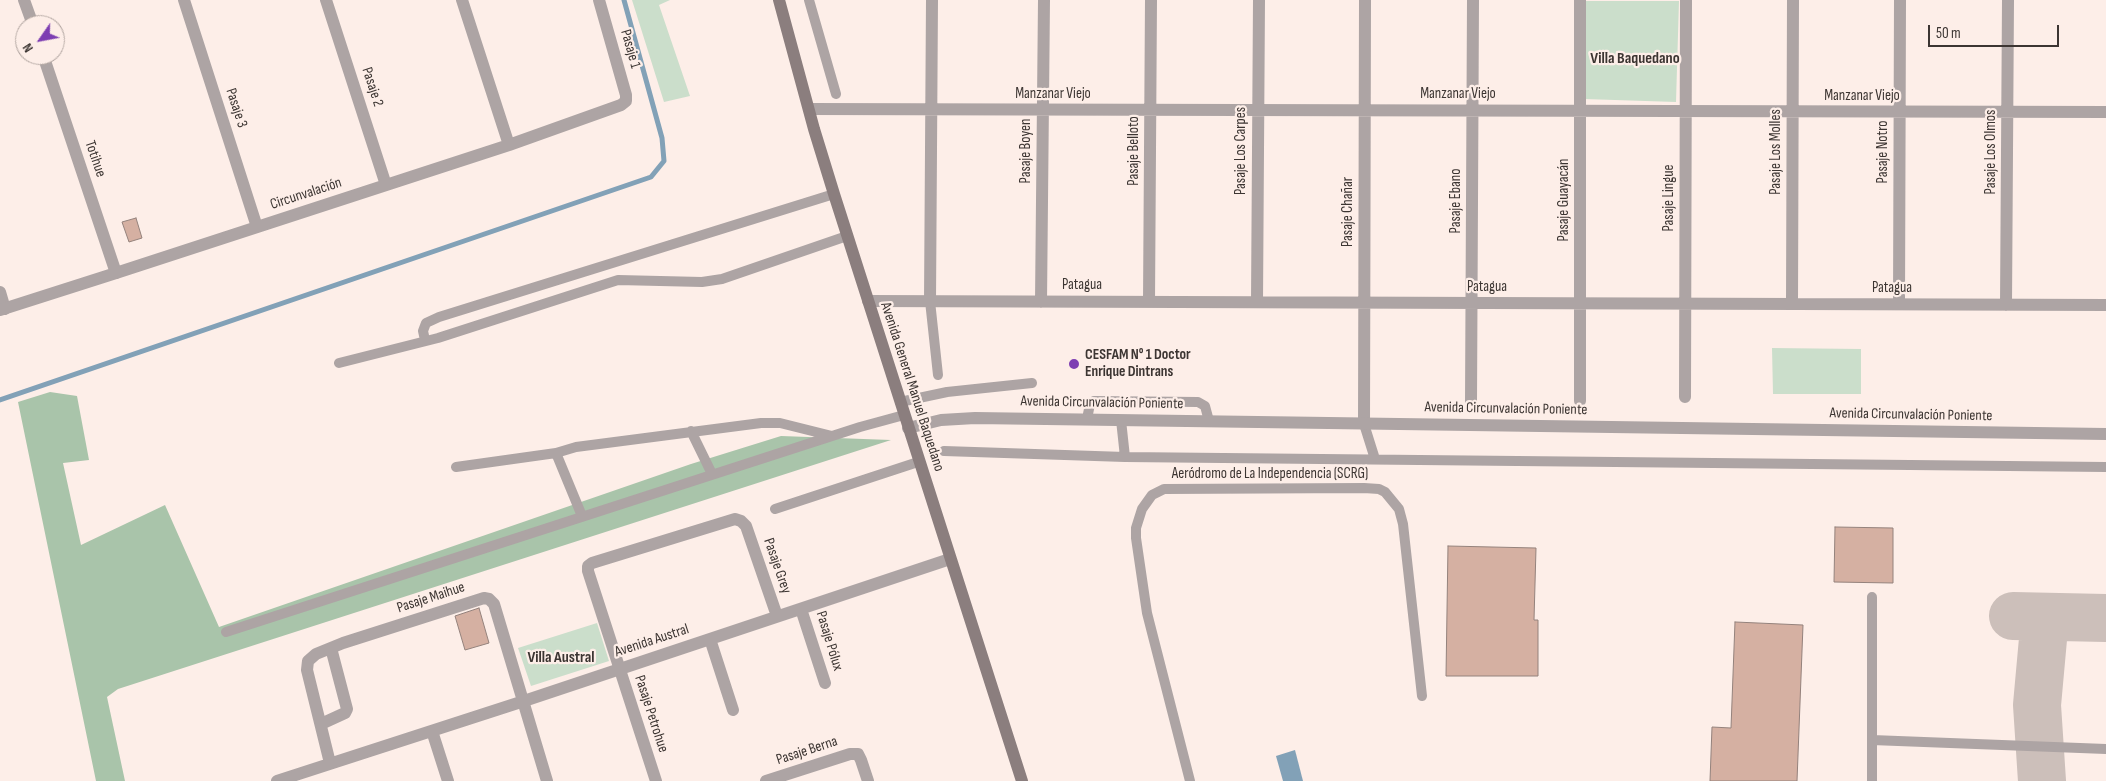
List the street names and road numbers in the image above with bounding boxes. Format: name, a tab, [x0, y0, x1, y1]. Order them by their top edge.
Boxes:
street label: Pasaje 1	[616, 28, 644, 70]
street label: Pasaje 2	[357, 65, 387, 109]
street label: Manzanar Viejo	[1015, 85, 1091, 103]
street label: Manzanar Viejo	[1420, 85, 1496, 103]
street label: Pasaje 3	[221, 86, 251, 130]
street label: Manzanar Viejo	[1824, 87, 1900, 105]
street label: Pasaje Los Carpes	[1232, 107, 1250, 195]
street label: Pasaje Los Molles	[1767, 109, 1785, 195]
street label: Pasaje Los Olmos	[1982, 110, 2000, 194]
street label: Pasaje Belloto	[1125, 116, 1143, 186]
street label: Pasaje Boyen	[1017, 118, 1035, 184]
street label: Pasaje Notro	[1874, 121, 1892, 183]
street label: Totihue	[80, 138, 110, 180]
street label: Pasaje Guayacán	[1555, 159, 1573, 241]
street label: Pasaje Lingue	[1660, 164, 1678, 232]
street label: Pasaje Ebano	[1447, 169, 1465, 233]
street label: Circunvalación	[268, 174, 344, 214]
street label: Pasaje Chañar	[1339, 177, 1357, 247]
street label: Patagua	[1062, 276, 1102, 294]
street label: Patagua	[1467, 278, 1507, 296]
street label: Patagua	[1872, 279, 1912, 297]
street label: Avenida General Manuel Baquedano	[876, 300, 948, 474]
street label: Avenida Circunvalación Poniente	[1020, 393, 1184, 413]
street label: Avenida Circunvalación Poniente	[1424, 399, 1588, 419]
street label: Avenida Circunvalación Poniente	[1829, 405, 1993, 425]
street label: Aeródromo de La Independencia (SCRG)	[1172, 465, 1368, 483]
street label: Pasaje Grey	[759, 536, 795, 596]
street label: Pasaje Maihue	[395, 579, 467, 617]
street label: Pasaje Pólux	[811, 609, 847, 673]
street label: Avenida Austral	[613, 621, 691, 661]
street label: Pasaje Petrohue	[630, 673, 672, 755]
street label: Pasaje Berna	[774, 733, 840, 769]

